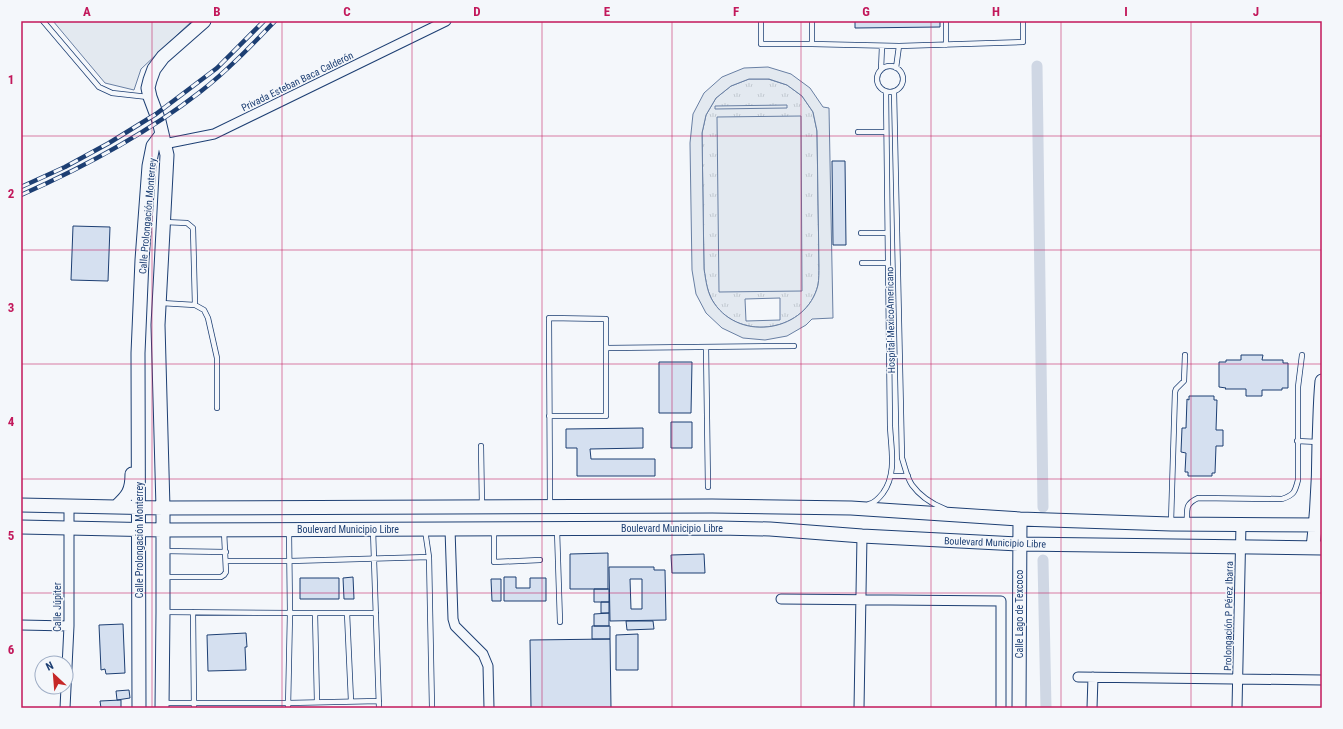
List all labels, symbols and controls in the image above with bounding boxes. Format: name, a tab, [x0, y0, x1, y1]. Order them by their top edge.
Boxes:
text: A	[83, 4, 91, 19]
text: B	[213, 4, 221, 19]
text: C	[343, 4, 351, 19]
text: D	[473, 4, 481, 19]
text: E	[604, 4, 611, 19]
text: F	[733, 4, 739, 19]
text: G	[862, 4, 870, 19]
text: H	[992, 4, 1000, 19]
text: I	[1124, 4, 1128, 19]
text: J	[1253, 4, 1259, 19]
street label: Privada Esteban Baca Calderón	[239, 49, 355, 113]
text: 1	[8, 72, 14, 87]
street label: Calle Prolongación Monterrey	[137, 158, 158, 274]
text: 2	[8, 186, 15, 201]
street label: Hospital MexicoAmericano	[884, 267, 897, 373]
text: 3	[8, 300, 14, 315]
text: 4	[8, 414, 15, 429]
street label: Calle Prolongación Monterrey	[134, 482, 145, 598]
street label: Boulevard Municipio Libre	[621, 523, 723, 534]
street label: Boulevard Municipio Libre	[297, 524, 399, 535]
text: 5	[8, 528, 15, 543]
street label: Boulevard Municipio Libre	[944, 535, 1046, 550]
street label: Prolongación P Pérez Ibarra	[1222, 561, 1235, 671]
street label: Calle Lago de Texcoco	[1014, 570, 1025, 658]
street label: Calle Júpiter	[52, 582, 63, 632]
text: 6	[8, 642, 15, 657]
north arrow	[34, 655, 74, 695]
text: N	[44, 659, 56, 674]

